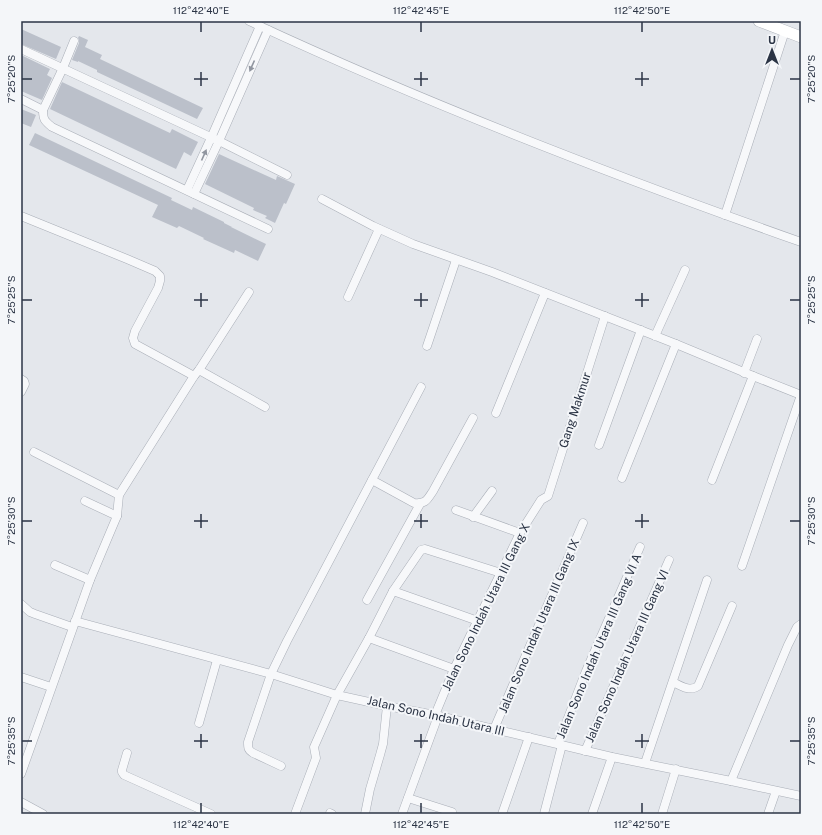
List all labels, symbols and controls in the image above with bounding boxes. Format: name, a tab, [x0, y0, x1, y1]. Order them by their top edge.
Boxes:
text: 112°42'40"E	[173, 4, 229, 16]
text: 112°42'45"E	[393, 4, 449, 16]
text: 112°42'50"E	[614, 4, 670, 16]
north arrow	[752, 30, 792, 70]
text: U	[768, 34, 776, 46]
text: 7°25'20"S	[5, 54, 17, 103]
text: 7°25'20"S	[805, 54, 817, 103]
one-way arrow	[249, 60, 255, 71]
one-way arrow	[201, 149, 207, 161]
text: 7°25'25"S	[5, 275, 17, 324]
text: 7°25'25"S	[805, 275, 817, 324]
street label: Gang Makmur	[556, 370, 594, 450]
text: 7°25'30"S	[5, 496, 17, 545]
text: 7°25'30"S	[805, 496, 817, 545]
street label: Jalan Sono Indah Utara III Gang X	[439, 521, 533, 693]
street label: Jalan Sono Indah Utara III Gang IX	[496, 537, 582, 715]
street label: Jalan Sono Indah Utara III Gang VI A	[553, 551, 645, 741]
street label: Jalan Sono Indah Utara III Gang VI	[582, 567, 672, 745]
street label: Jalan Sono Indah Utara III	[366, 693, 506, 739]
text: 7°25'35"S	[5, 716, 17, 766]
text: 7°25'35"S	[805, 716, 817, 766]
text: 112°42'40"E	[173, 818, 229, 830]
text: 112°42'45"E	[393, 818, 449, 830]
text: 112°42'50"E	[614, 818, 670, 830]

